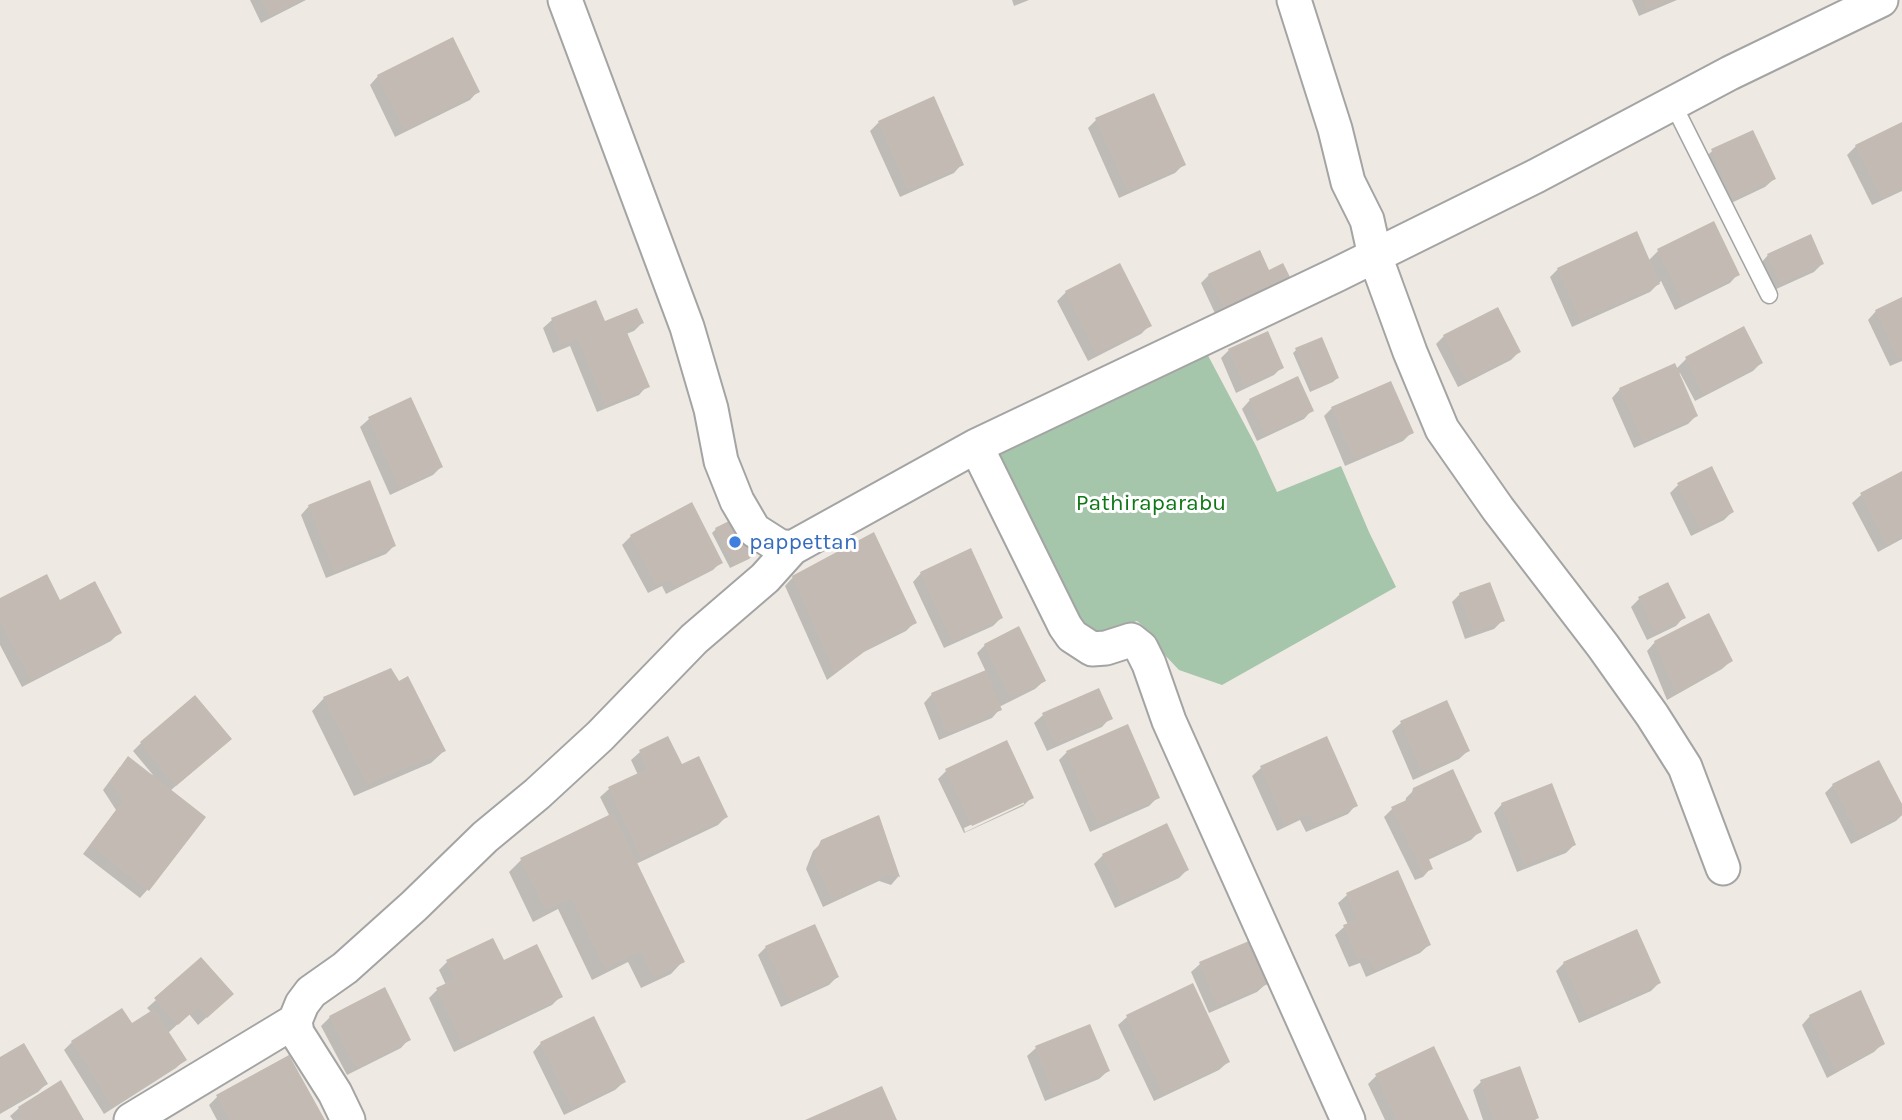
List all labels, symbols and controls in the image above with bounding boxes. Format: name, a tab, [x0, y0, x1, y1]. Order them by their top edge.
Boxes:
park label: Pathiraparabu	[1076, 489, 1226, 517]
place label: pappettan	[749, 528, 858, 556]
marker: pappettan	[727, 534, 743, 550]

